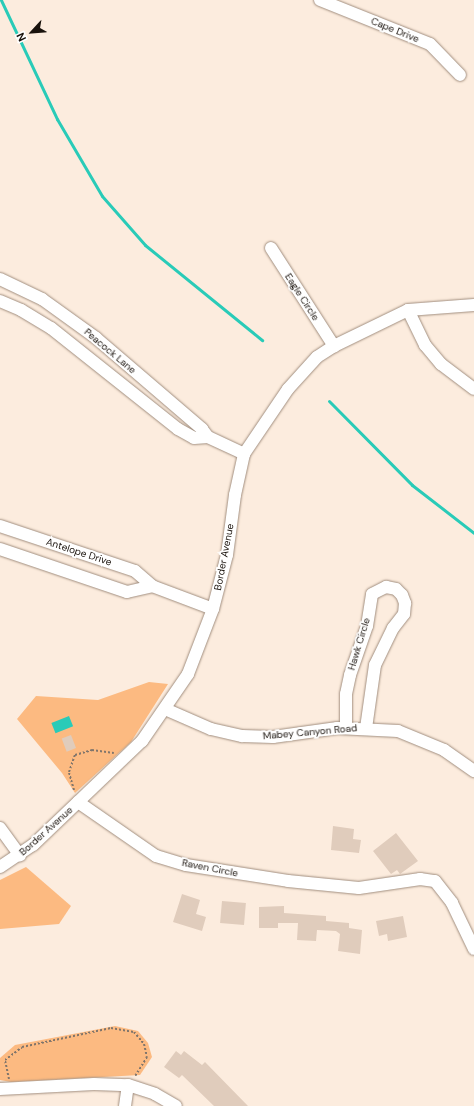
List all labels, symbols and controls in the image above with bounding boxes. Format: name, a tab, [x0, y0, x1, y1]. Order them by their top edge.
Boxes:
north arrow	[12, 12, 52, 52]
street label: Cape Drive	[369, 15, 421, 45]
text: N	[13, 31, 29, 44]
street label: Eagle Circle	[282, 271, 322, 323]
street label: Peacock Lane	[82, 326, 138, 376]
street label: Border Avenue	[212, 523, 236, 591]
street label: Antelope Drive	[45, 536, 113, 568]
street label: Hawk Circle	[345, 616, 373, 672]
street label: Mabey Canyon Road	[262, 722, 358, 742]
street label: Border Avenue	[17, 804, 75, 858]
street label: Raven Circle	[181, 857, 239, 879]

